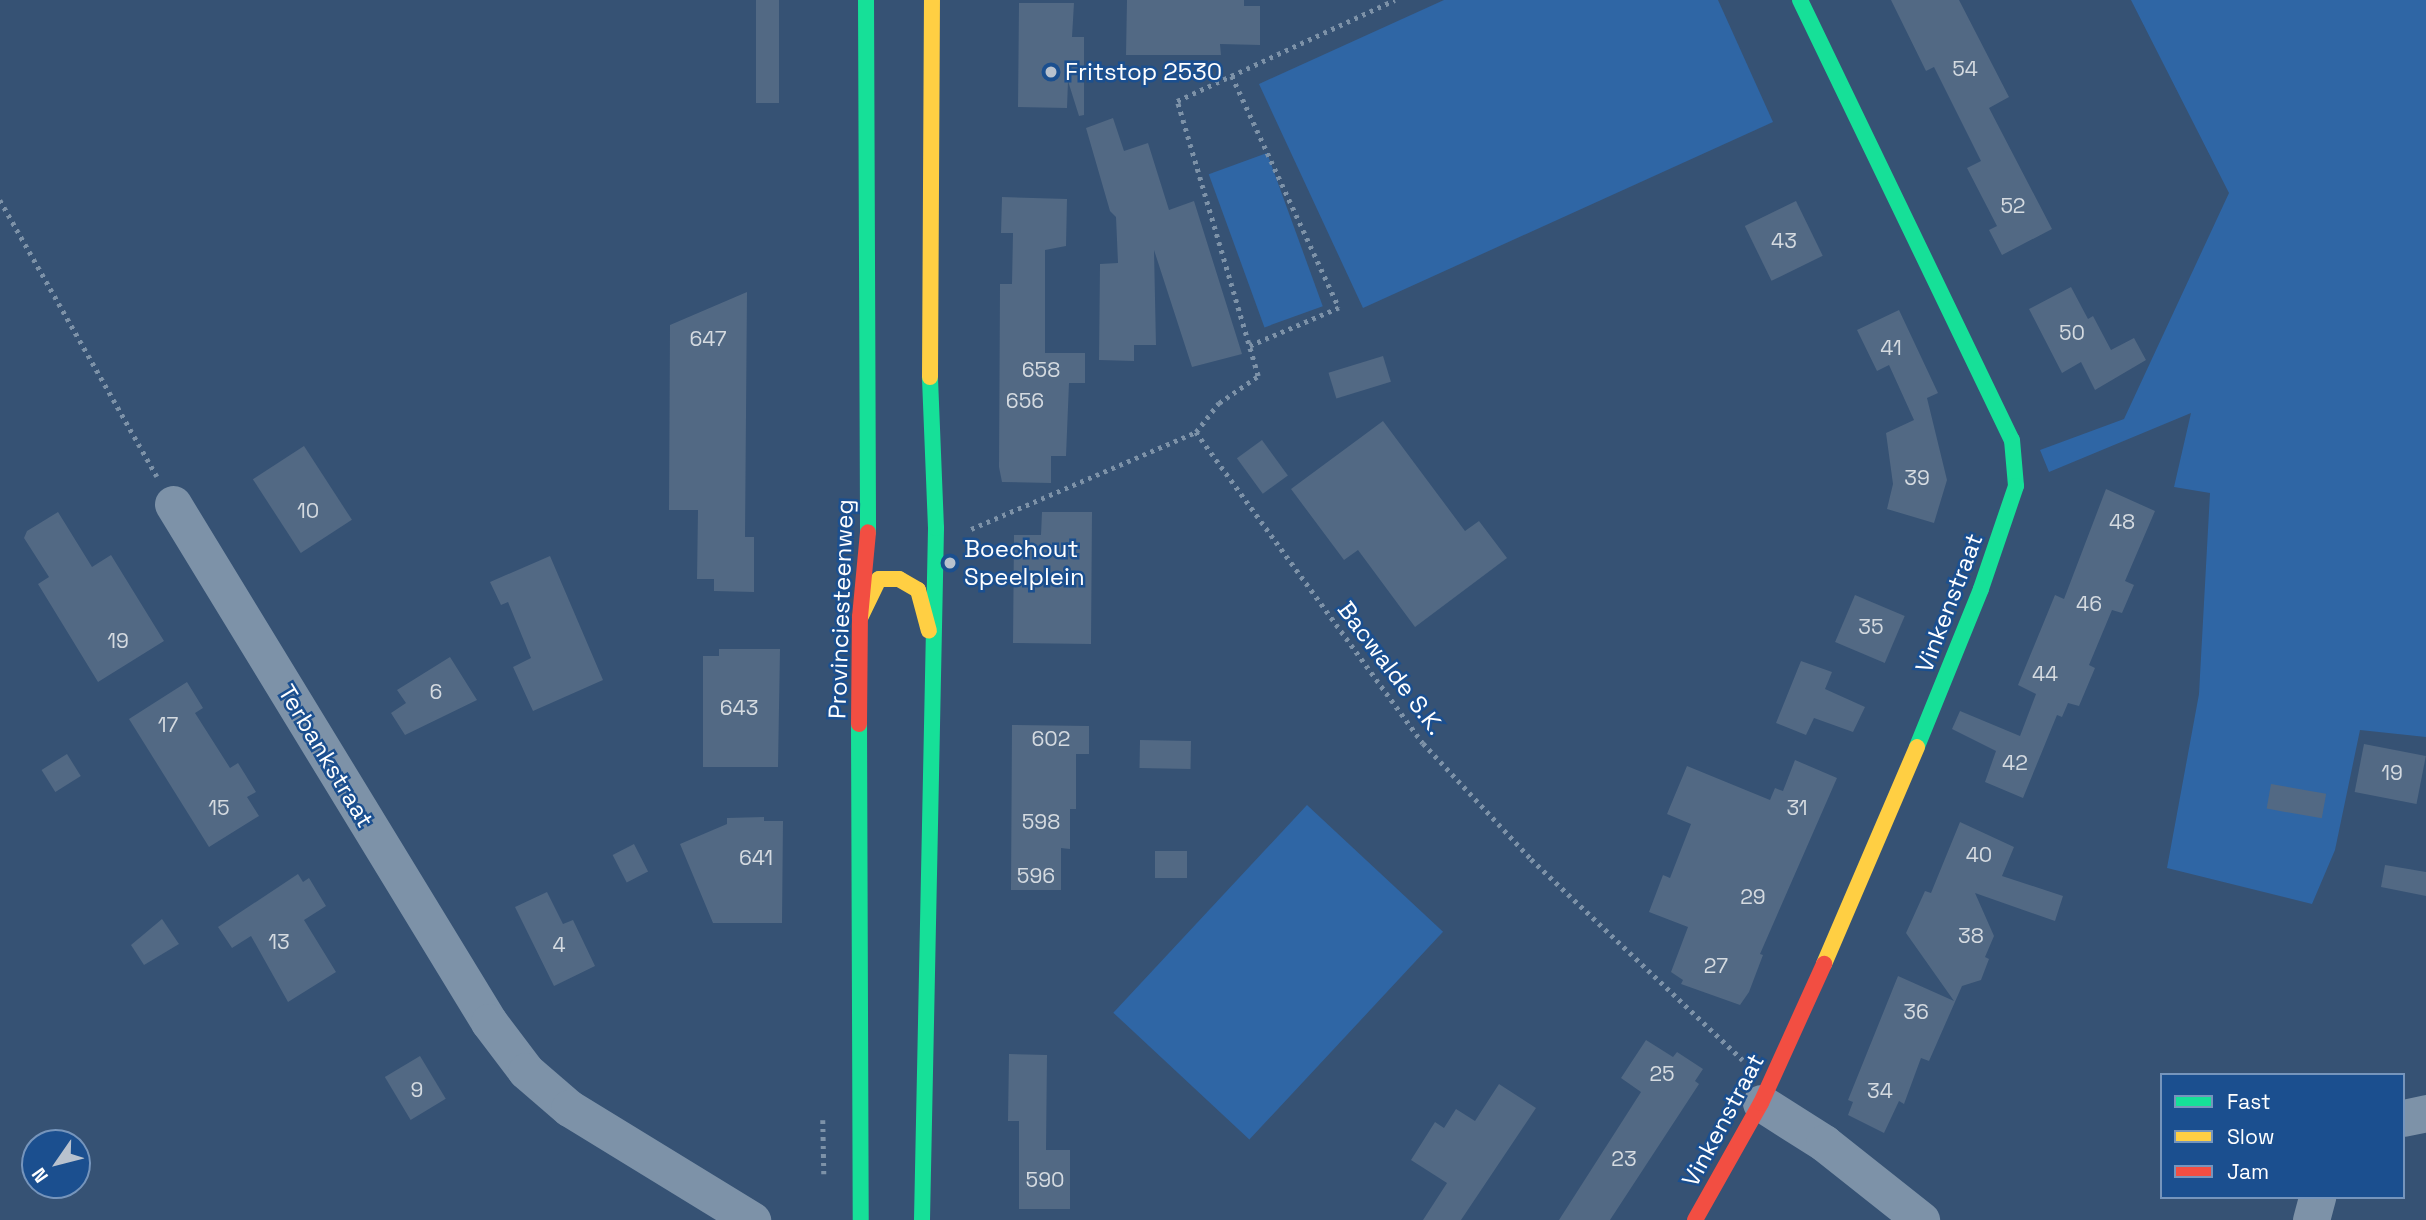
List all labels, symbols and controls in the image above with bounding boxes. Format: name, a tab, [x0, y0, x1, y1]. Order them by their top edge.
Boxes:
house number: 54	[1952, 56, 1978, 82]
place label: Fritstop 2530	[1065, 58, 1222, 86]
marker: Fritstop 2530	[1043, 64, 1059, 80]
house number: 52	[2000, 193, 2026, 219]
house number: 43	[1771, 228, 1797, 254]
house number: 50	[2059, 320, 2085, 346]
house number: 647	[689, 326, 727, 352]
house number: 41	[1880, 335, 1902, 361]
house number: 658	[1022, 357, 1060, 383]
house number: 656	[1006, 388, 1044, 414]
house number: 39	[1904, 465, 1930, 491]
house number: 10	[297, 498, 319, 524]
street label: Provinciesteenweg	[823, 499, 859, 719]
house number: 48	[2109, 509, 2135, 535]
street label: Vinkenstraat	[1909, 529, 1989, 677]
place label: Boechout Speelplein	[964, 535, 1085, 591]
marker: Boechout Speelplein	[942, 555, 958, 571]
house number: 46	[2076, 591, 2102, 617]
street label: Bacwalde S.K.	[1332, 596, 1450, 740]
house number: 35	[1858, 614, 1884, 640]
house number: 19	[107, 628, 129, 654]
house number: 44	[2032, 661, 2058, 687]
street label: Terbankstraat	[272, 679, 380, 833]
house number: 6	[430, 679, 442, 705]
house number: 643	[720, 695, 758, 721]
house number: 17	[158, 712, 178, 738]
house number: 602	[1032, 726, 1070, 752]
house number: 42	[2002, 750, 2028, 776]
house number: 19	[2381, 760, 2403, 786]
house number: 15	[208, 795, 230, 821]
house number: 31	[1786, 795, 1808, 821]
house number: 598	[1022, 809, 1060, 835]
house number: 40	[1966, 842, 1992, 868]
house number: 641	[739, 845, 773, 871]
house number: 596	[1017, 863, 1055, 889]
house number: 29	[1740, 884, 1766, 910]
house number: 38	[1958, 923, 1984, 949]
house number: 13	[268, 929, 290, 955]
house number: 4	[552, 932, 566, 958]
house number: 27	[1704, 953, 1728, 979]
house number: 36	[1903, 999, 1929, 1025]
street label: Vinkenstraat	[1676, 1049, 1770, 1191]
house number: 25	[1649, 1061, 1675, 1087]
legend	[2160, 1073, 2405, 1199]
house number: 9	[411, 1077, 423, 1103]
house number: 34	[1867, 1078, 1893, 1104]
text: Fast	[2227, 1088, 2271, 1115]
text: Slow	[2227, 1123, 2275, 1150]
north arrow	[21, 1129, 91, 1199]
house number: 23	[1611, 1146, 1637, 1172]
text: Jam	[2227, 1158, 2269, 1185]
text: N	[26, 1163, 54, 1188]
house number: 590	[1026, 1167, 1064, 1193]

